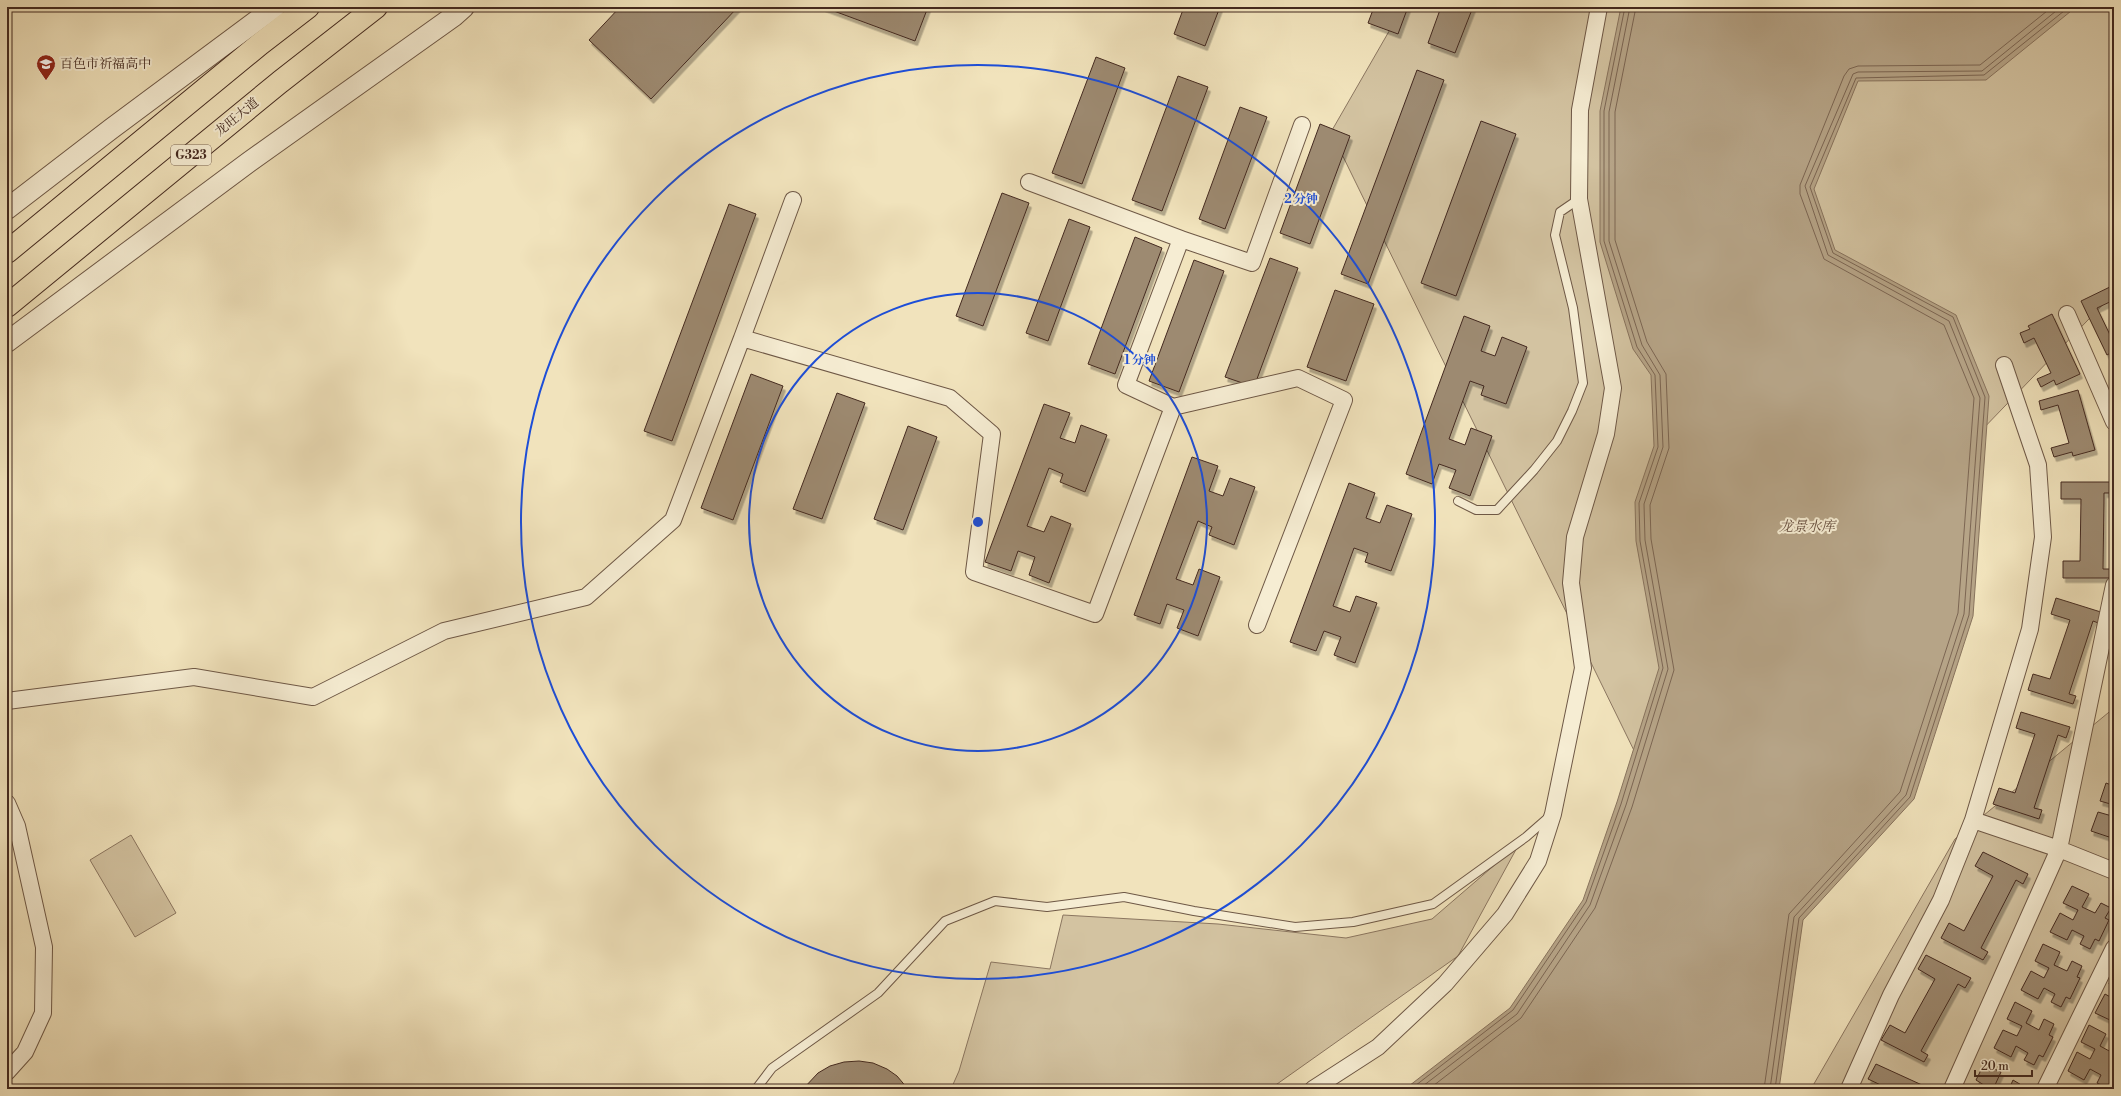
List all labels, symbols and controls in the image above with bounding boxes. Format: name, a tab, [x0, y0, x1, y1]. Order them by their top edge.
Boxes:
school or university icon: 百色市祈福高中	[35, 53, 57, 81]
place label: 百色市祈福高中	[60, 56, 151, 72]
street label: 龙旺大道	[212, 94, 262, 140]
road number: G323	[171, 145, 211, 165]
text: 2 分钟	[1284, 192, 1318, 207]
text: 1 分钟	[1124, 353, 1156, 368]
centre of rings	[971, 515, 985, 529]
water label: 龙景水库	[1779, 518, 1837, 536]
scale bar	[1975, 1052, 2032, 1078]
text: 20 m	[1981, 1059, 2009, 1074]

